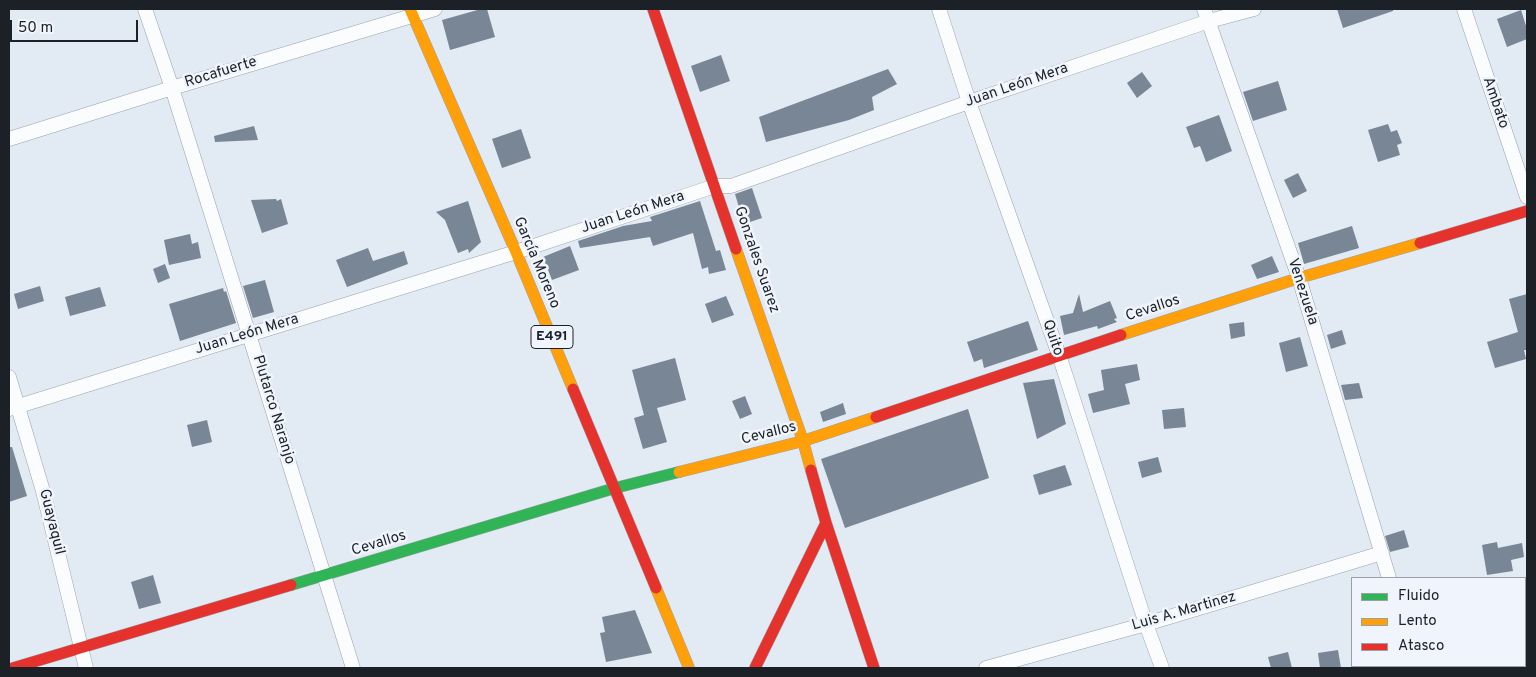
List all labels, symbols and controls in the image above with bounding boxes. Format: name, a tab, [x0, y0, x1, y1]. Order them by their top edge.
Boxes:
scale bar	[12, 10, 140, 42]
text: 50 m	[18, 19, 53, 38]
street label: Rocafuerte	[183, 54, 259, 92]
street label: Juan León Mera	[963, 60, 1071, 112]
street label: Ambato	[1478, 75, 1512, 131]
street label: Juan León Mera	[579, 188, 687, 238]
street label: Gonzales Suarez	[729, 204, 783, 316]
street label: García Moreno	[509, 215, 563, 311]
street label: Venezuela	[1283, 256, 1321, 328]
street label: Cevallos	[1124, 292, 1182, 326]
street label: Juan León Mera	[193, 311, 301, 359]
street label: Quito	[1037, 318, 1067, 358]
road number: E491	[531, 326, 573, 348]
street label: Plutarco Naranjo	[248, 353, 298, 467]
street label: Cevallos	[740, 419, 798, 449]
street label: Guayaquil	[34, 487, 68, 557]
street label: Cevallos	[350, 527, 408, 561]
legend	[1351, 577, 1526, 667]
text: Fluido	[1398, 587, 1439, 606]
street label: Luis A. Martinez	[1130, 589, 1238, 635]
text: Lento	[1398, 612, 1437, 631]
text: Atasco	[1398, 637, 1444, 656]

